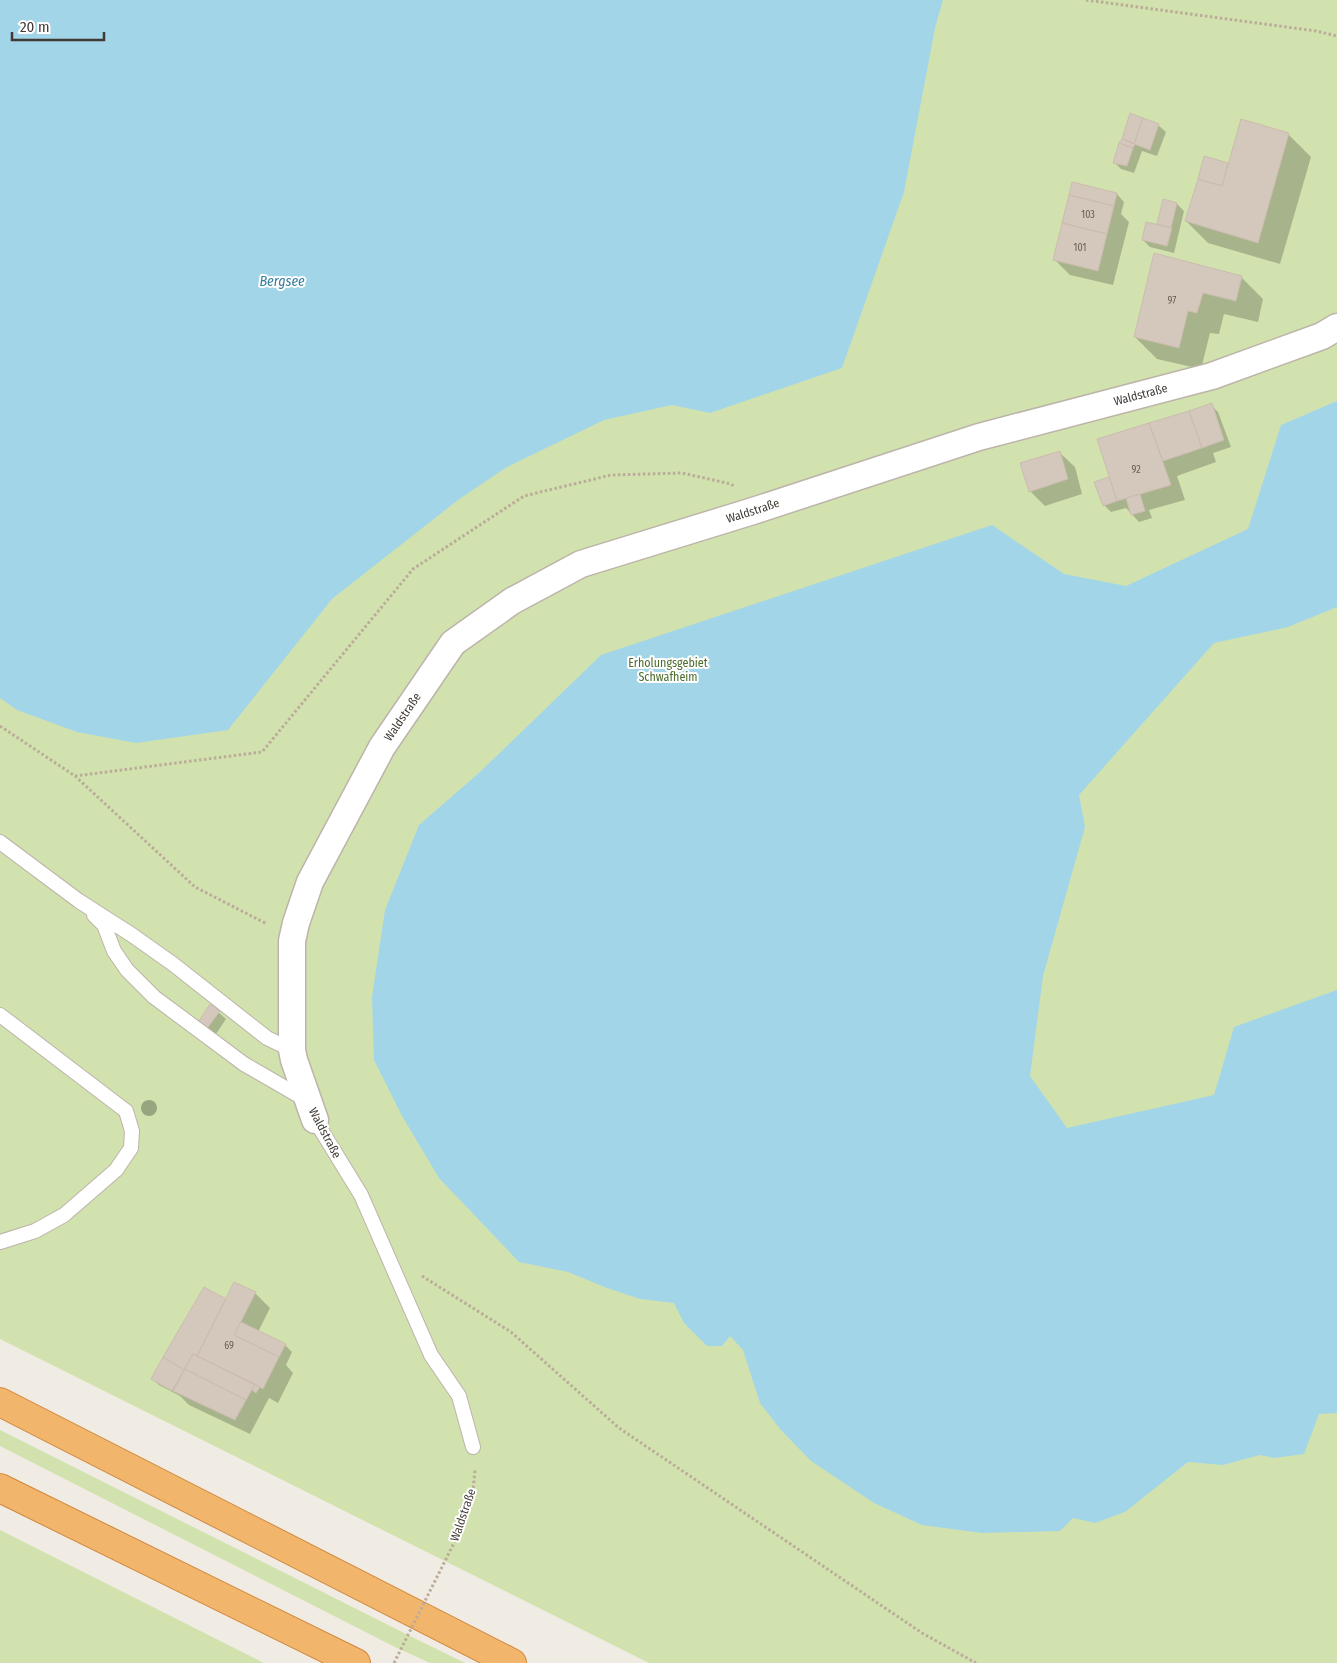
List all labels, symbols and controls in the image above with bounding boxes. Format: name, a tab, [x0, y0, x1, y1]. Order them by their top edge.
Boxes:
scale bar	[12, 10, 105, 42]
text: 20 m	[20, 18, 50, 36]
house number: 103	[1081, 209, 1095, 221]
house number: 101	[1074, 242, 1086, 254]
water label: Bergsee	[259, 273, 305, 290]
house number: 97	[1168, 295, 1176, 307]
street label: Waldstraße	[1112, 381, 1169, 408]
house number: 92	[1131, 464, 1141, 476]
street label: Waldstraße	[724, 496, 781, 526]
park label: Erholungsgebiet Schwafheim	[628, 656, 708, 684]
street label: Waldstraße	[381, 690, 424, 744]
street label: Waldstraße	[306, 1105, 344, 1161]
house number: 69	[224, 1340, 234, 1352]
street label: Waldstraße	[447, 1487, 479, 1543]

